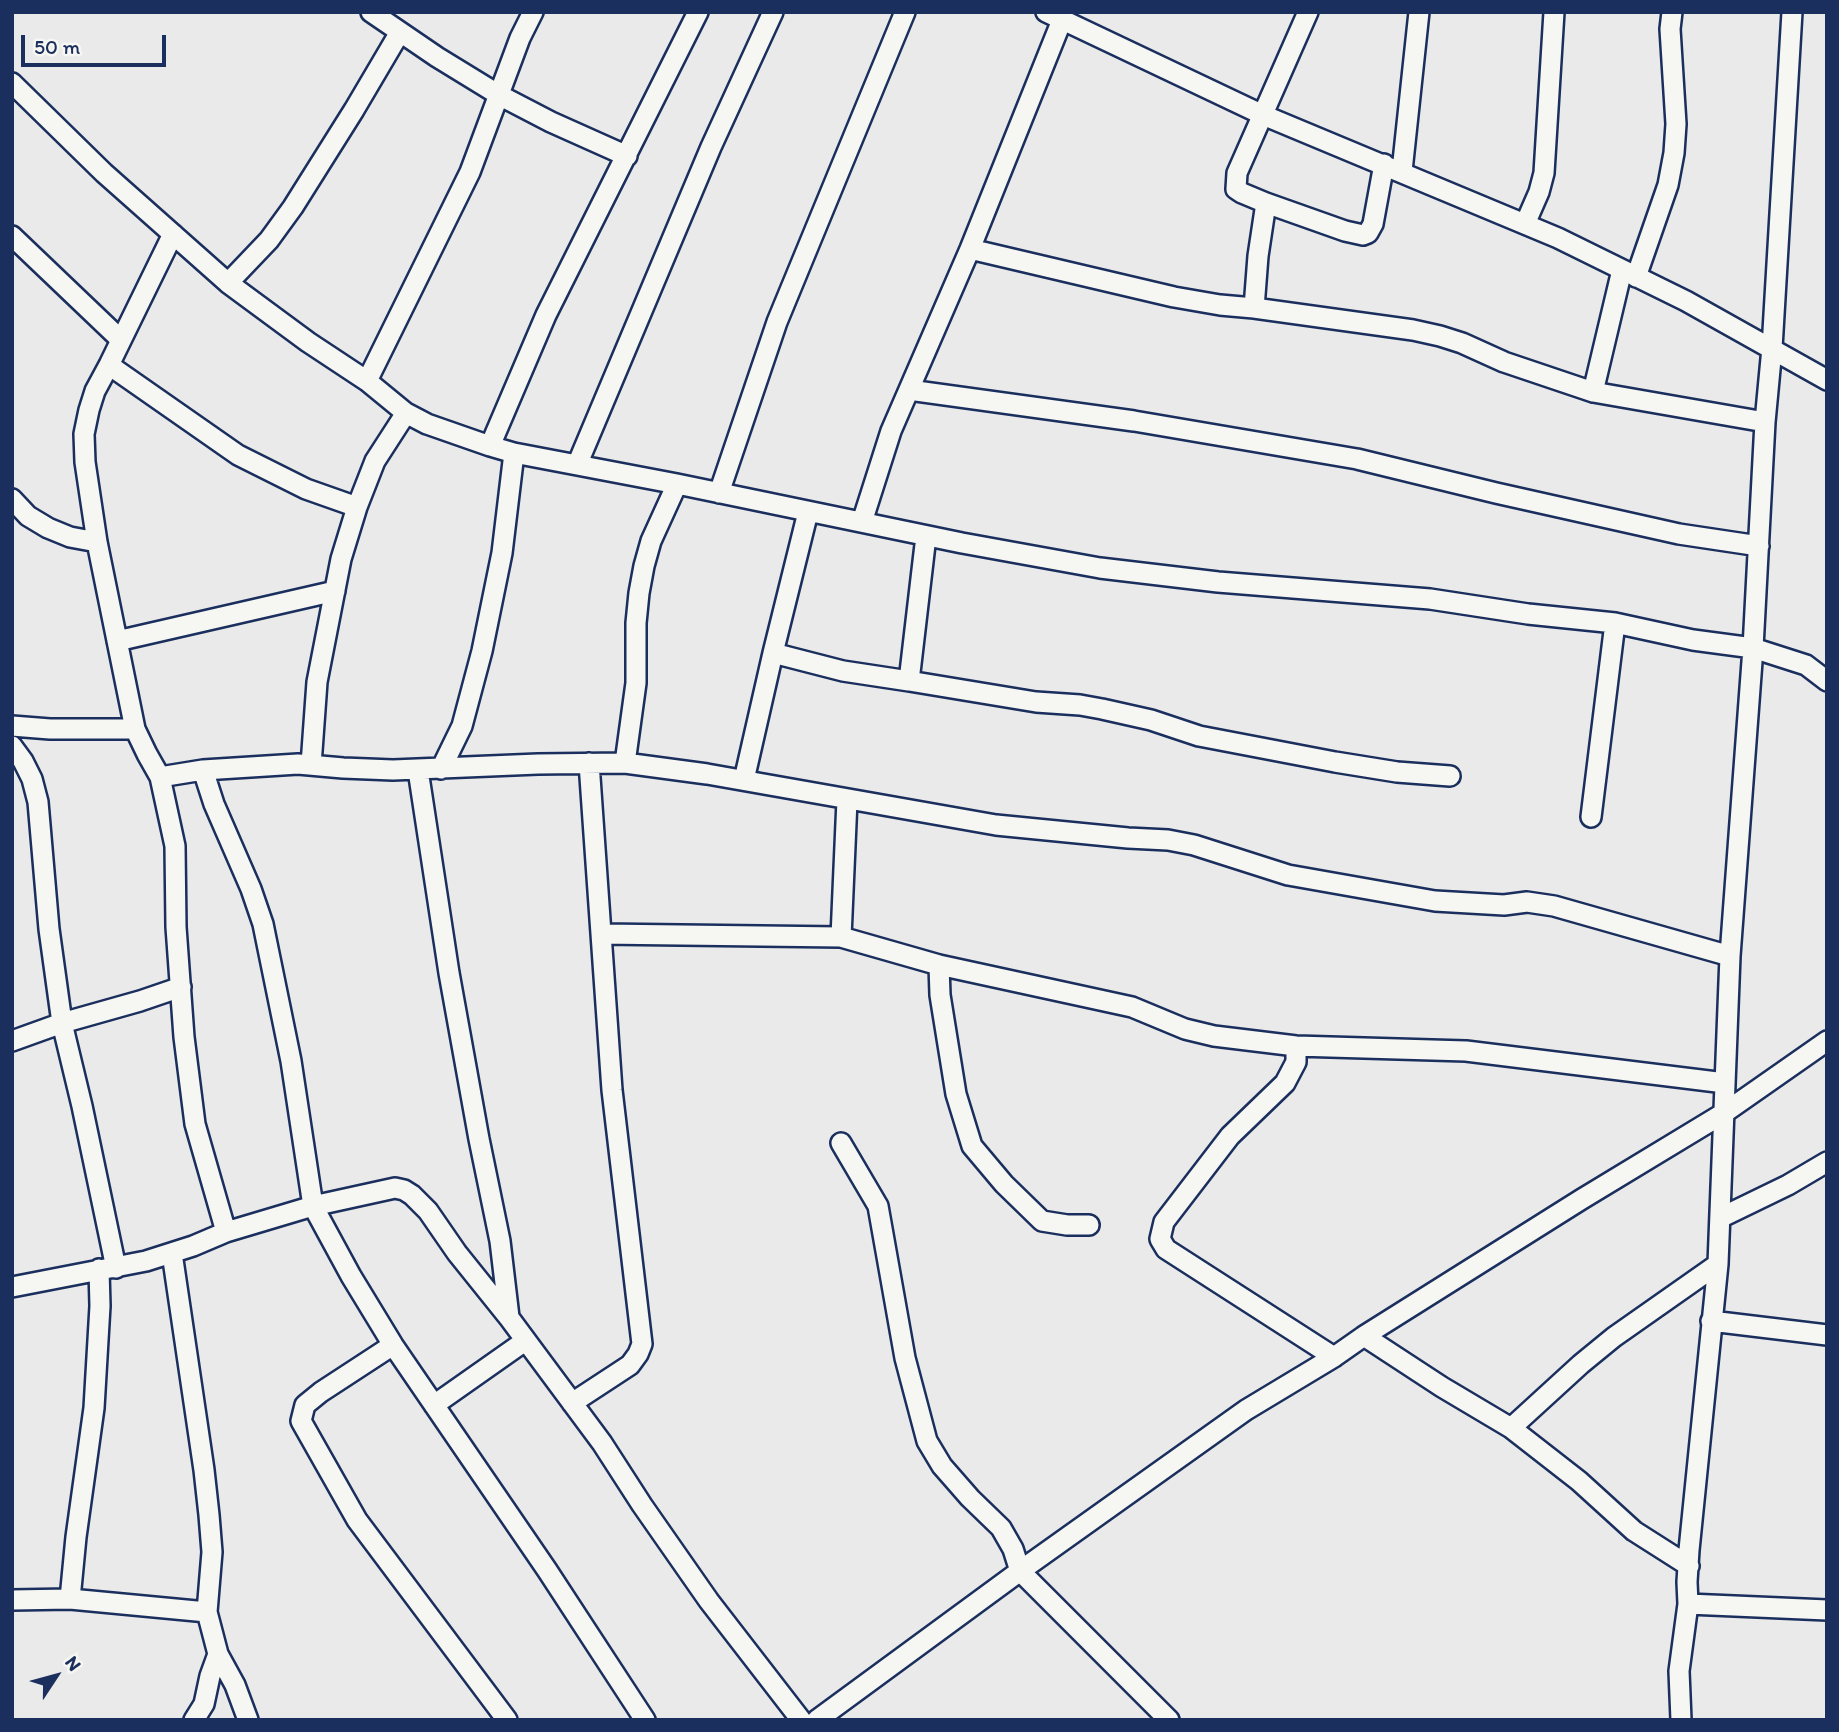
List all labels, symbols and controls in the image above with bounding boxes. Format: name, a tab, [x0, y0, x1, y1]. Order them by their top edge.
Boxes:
scale bar	[24, 21, 170, 65]
text: 50 m	[34, 34, 80, 59]
north arrow	[21, 1641, 91, 1711]
text: N	[60, 1651, 86, 1675]

